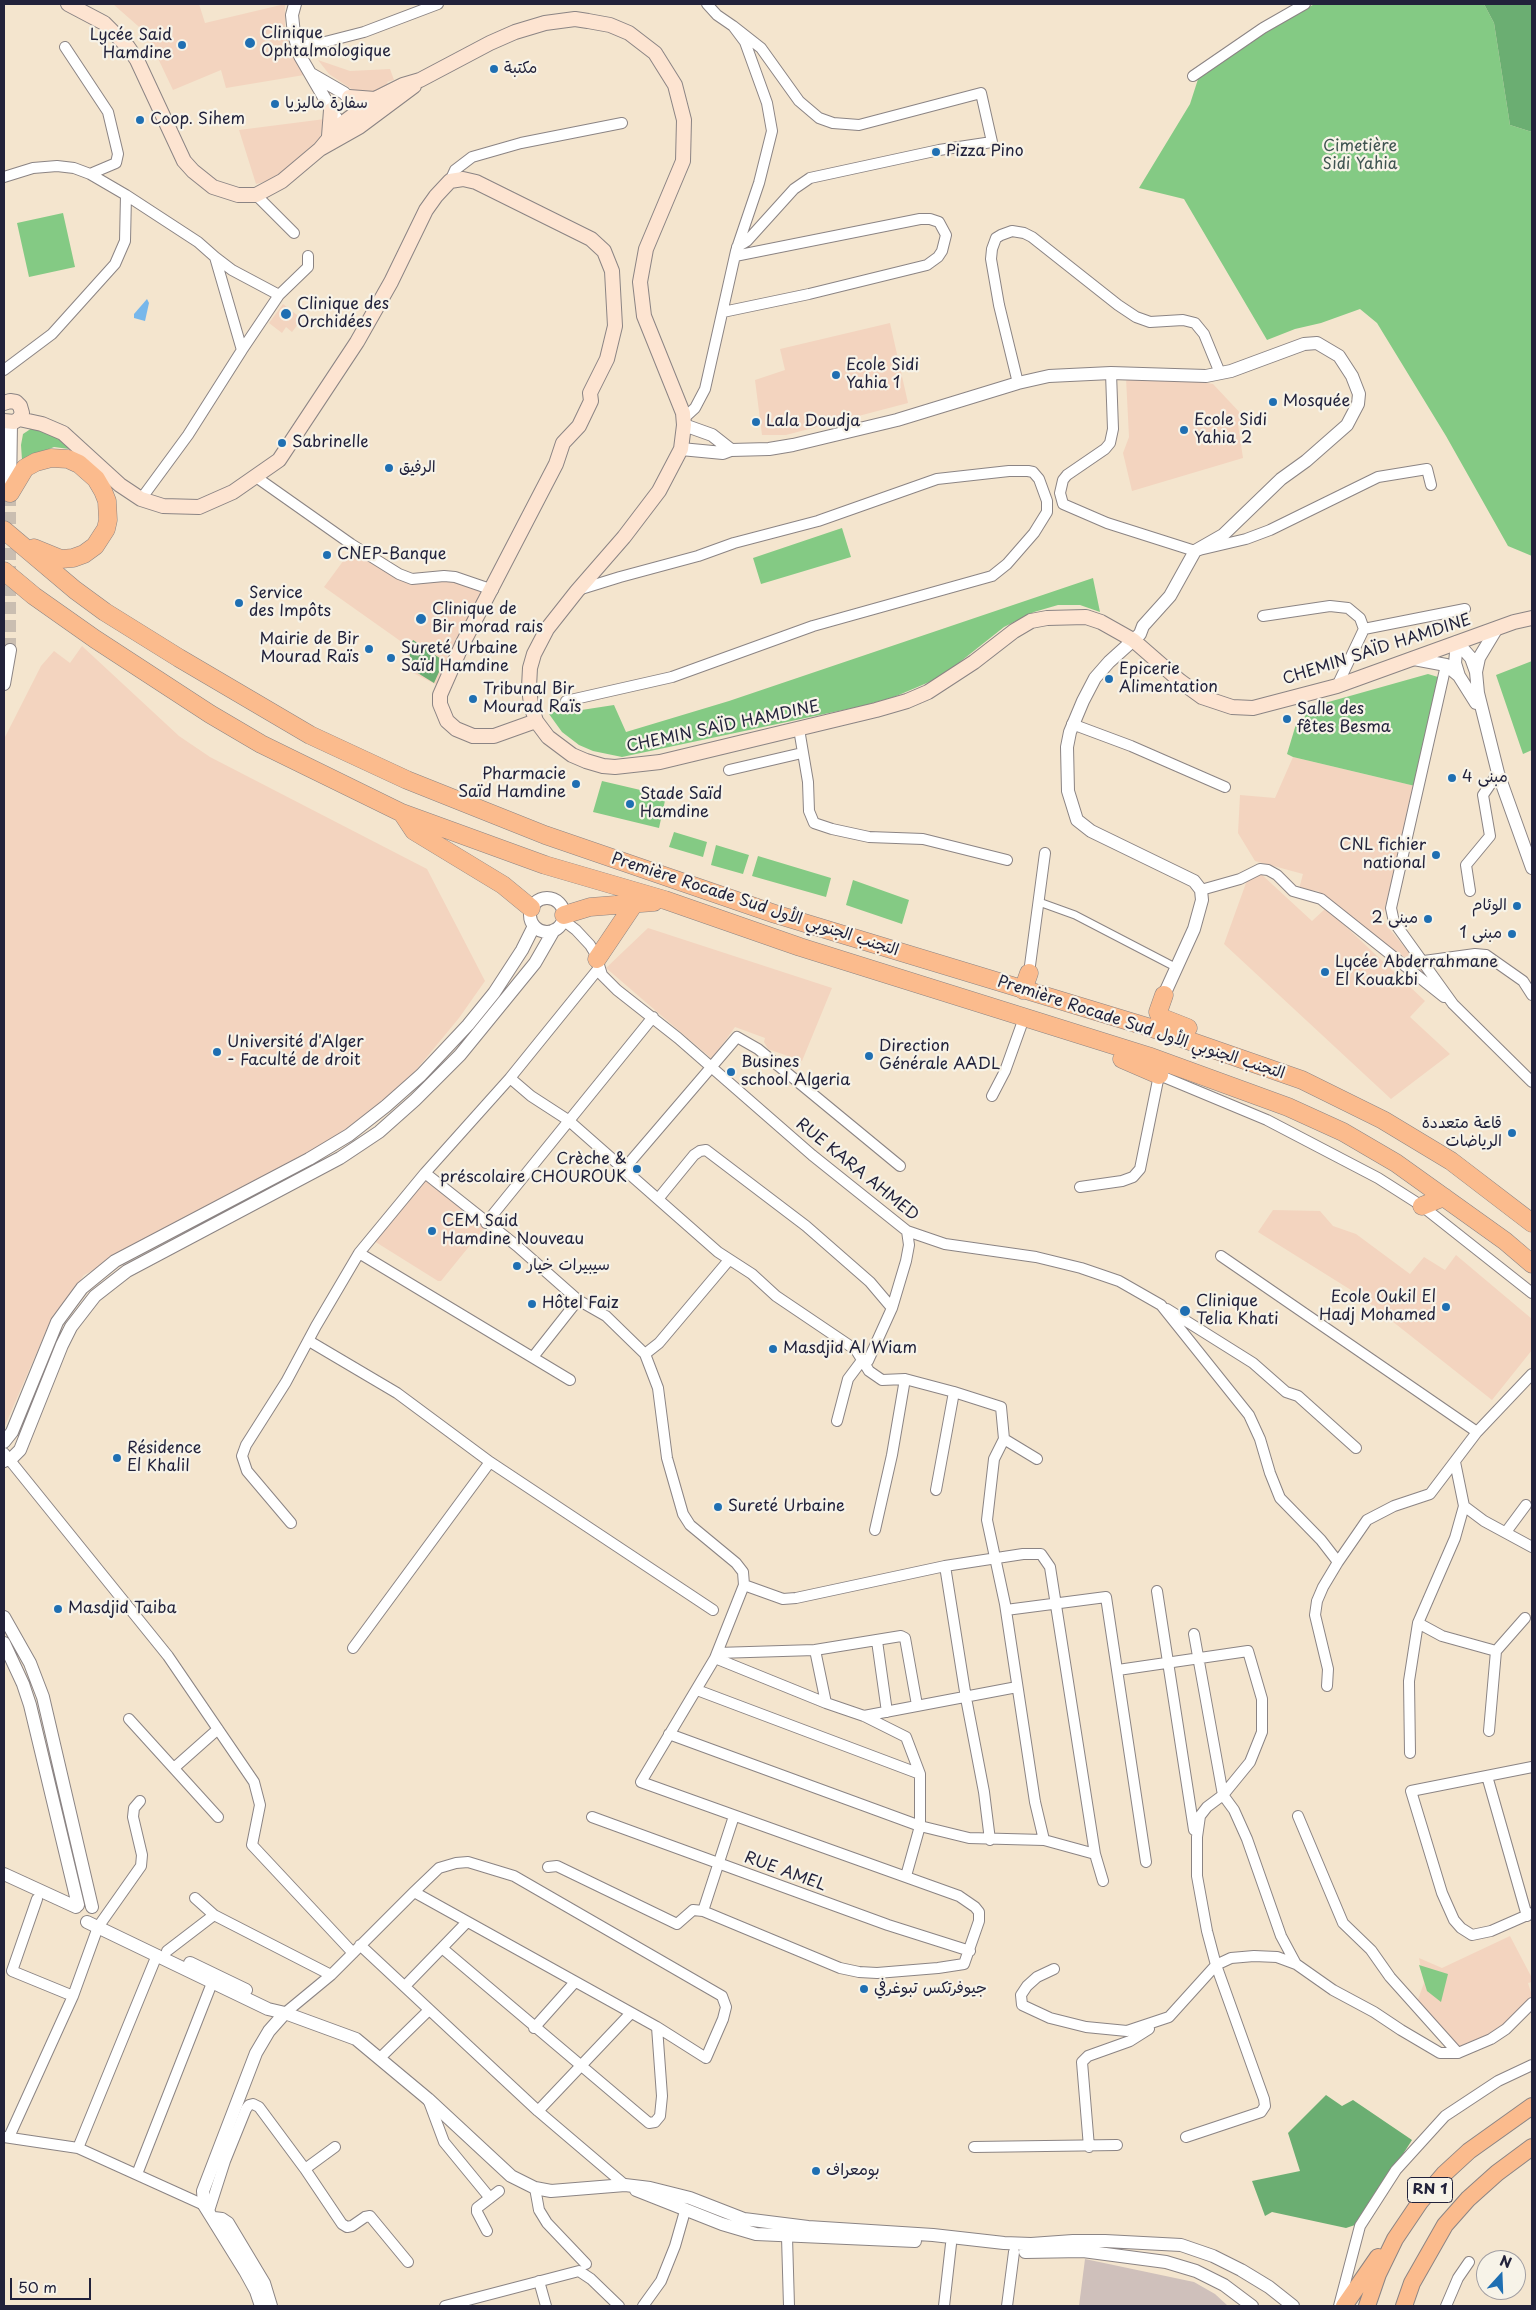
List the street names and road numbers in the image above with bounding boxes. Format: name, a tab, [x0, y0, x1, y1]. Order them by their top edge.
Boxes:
street label: CHEMIN SAÏD HAMDINE	[1280, 610, 1474, 690]
street label: CHEMIN SAÏD HAMDINE	[625, 697, 821, 757]
street label: Première Rocade Sud التجنب الجنوبي الأول	[609, 849, 901, 961]
street label: Première Rocade Sud التجنب الجنوبي الأول	[995, 972, 1287, 1084]
street label: RUE KARA AHMED	[792, 1115, 922, 1225]
street label: RUE AMEL	[742, 1848, 828, 1896]
road number: RN 1	[1408, 2178, 1452, 2202]

